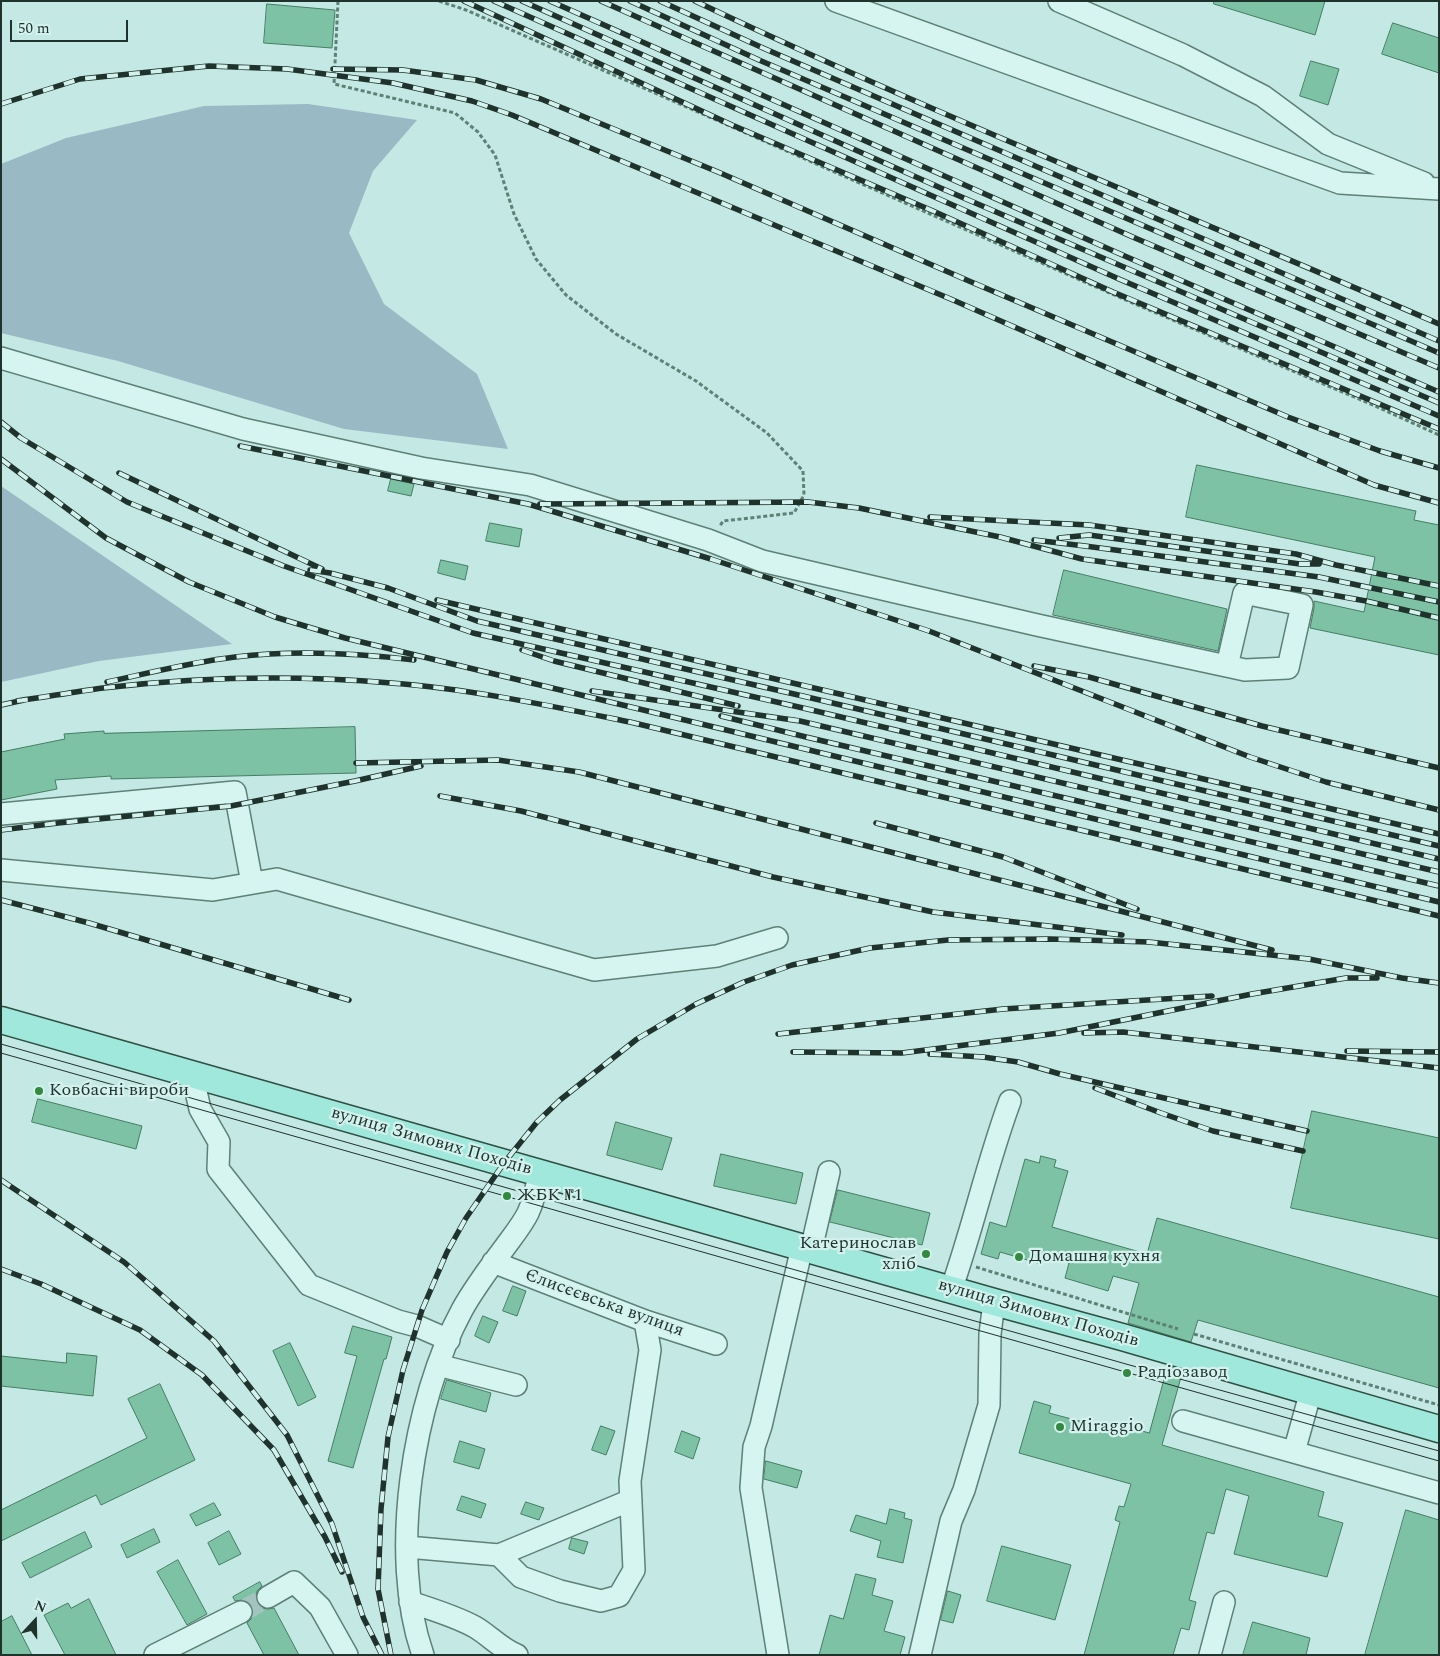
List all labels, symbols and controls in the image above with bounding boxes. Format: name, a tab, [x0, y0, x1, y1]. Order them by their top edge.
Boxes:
scale bar	[12, 10, 130, 42]
text: 50 m	[18, 17, 50, 40]
place label: Ковбасні вироби	[49, 1080, 189, 1102]
marker: Ковбасні вироби	[33, 1085, 45, 1097]
street label: вулиця Зимових Походів	[328, 1103, 534, 1181]
place label: ЖБК №1	[517, 1185, 583, 1207]
marker: ЖБК №1	[501, 1190, 513, 1202]
place label: Катеринослав хліб	[799, 1233, 916, 1276]
place label: Домашня кухня	[1029, 1246, 1160, 1268]
marker: Катеринослав хліб	[920, 1248, 932, 1260]
marker: Домашня кухня	[1013, 1251, 1025, 1263]
street label: Єлисєєвська вулиця	[522, 1265, 686, 1343]
street label: вулиця Зимових Походів	[935, 1275, 1141, 1353]
place label: Радіозавод	[1137, 1362, 1228, 1384]
marker: Радіозавод	[1121, 1367, 1133, 1379]
place label: Miraggio	[1070, 1416, 1144, 1438]
marker: Miraggio	[1054, 1421, 1066, 1433]
text: N	[31, 1595, 50, 1618]
north arrow	[10, 1596, 60, 1646]

